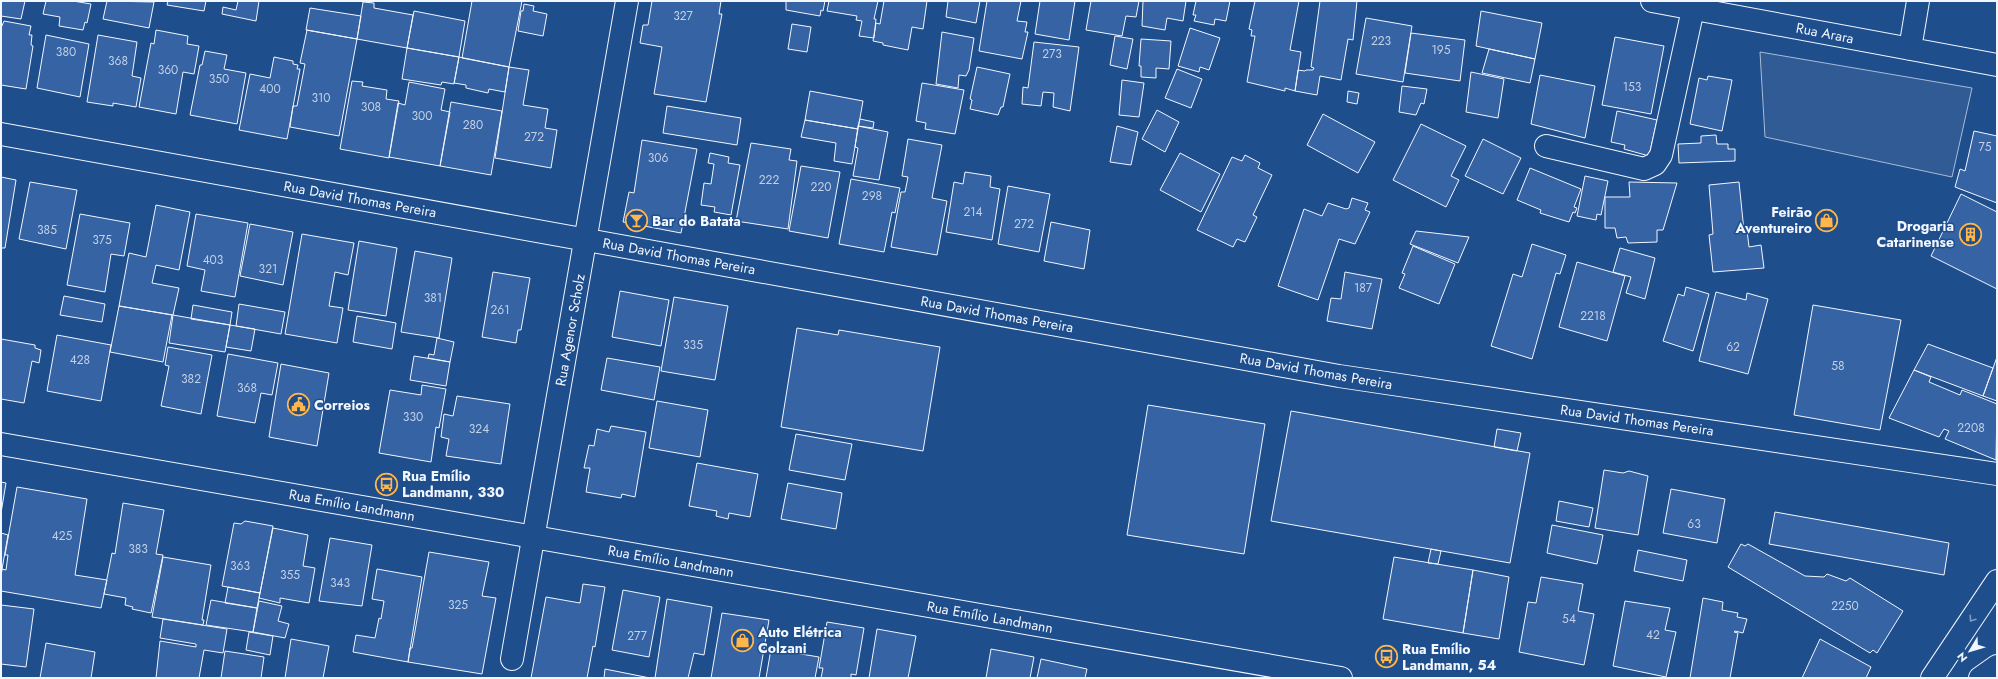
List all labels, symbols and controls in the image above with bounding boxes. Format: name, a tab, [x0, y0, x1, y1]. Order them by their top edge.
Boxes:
house number: 327	[673, 7, 694, 25]
street label: Rua Arara	[1794, 18, 1856, 48]
house number: 223	[1371, 32, 1392, 50]
house number: 195	[1431, 41, 1451, 59]
house number: 380	[56, 43, 76, 61]
house number: 273	[1042, 45, 1062, 63]
house number: 368	[108, 52, 128, 70]
house number: 360	[158, 61, 178, 79]
house number: 350	[209, 70, 229, 88]
house number: 153	[1623, 78, 1642, 96]
house number: 400	[259, 80, 281, 98]
house number: 310	[311, 89, 331, 107]
house number: 308	[361, 98, 381, 116]
house number: 300	[412, 107, 432, 125]
house number: 280	[463, 116, 483, 134]
house number: 272	[524, 128, 544, 146]
house number: 75	[1978, 138, 1992, 156]
house number: 306	[648, 149, 668, 167]
house number: 222	[759, 171, 779, 189]
street label: Rua David Thomas Pereira	[282, 176, 438, 222]
house number: 220	[811, 178, 831, 196]
house number: 298	[862, 187, 882, 205]
place label: Feirão Aventureiro	[1734, 202, 1812, 238]
house number: 214	[963, 203, 983, 221]
shop icon: Feirão Aventureiro	[1814, 207, 1840, 233]
bar icon: Bar do Batata	[623, 208, 649, 234]
place label: Bar do Batata	[652, 211, 741, 231]
house number: 272	[1014, 215, 1034, 233]
place label: Drogaria Catarinense	[1876, 216, 1954, 252]
house number: 385	[37, 221, 57, 239]
building icon: Drogaria Catarinense	[1957, 221, 1983, 247]
house number: 375	[92, 231, 112, 249]
street label: Rua David Thomas Pereira	[601, 233, 757, 279]
house number: 403	[203, 251, 224, 269]
house number: 321	[259, 260, 277, 278]
street label: Rua Agenor Scholz	[550, 272, 590, 388]
house number: 187	[1354, 279, 1373, 297]
house number: 381	[424, 289, 442, 307]
street label: Rua David Thomas Pereira	[919, 291, 1075, 337]
house number: 261	[490, 301, 510, 319]
house number: 2218	[1580, 307, 1606, 325]
house number: 335	[683, 336, 703, 354]
house number: 62	[1726, 338, 1740, 356]
street label: Rua David Thomas Pereira	[1238, 348, 1394, 394]
house number: 428	[70, 351, 90, 369]
house number: 58	[1831, 357, 1845, 375]
house number: 382	[181, 370, 201, 388]
house number: 368	[237, 379, 257, 397]
public building icon: Correios	[286, 392, 312, 418]
place label: Correios	[314, 395, 371, 415]
street label: Rua David Thomas Pereira	[1559, 399, 1715, 441]
house number: 330	[403, 408, 423, 426]
house number: 2208	[1957, 419, 1985, 437]
house number: 324	[469, 420, 489, 438]
place label: Rua Emílio Landmann, 330	[402, 466, 504, 502]
bus stop icon: Rua Emílio Landmann, 330	[373, 471, 399, 497]
street label: Rua Emílio Landmann	[287, 484, 417, 526]
house number: 63	[1687, 515, 1701, 533]
house number: 425	[52, 527, 73, 545]
house number: 383	[128, 540, 148, 558]
street label: Rua Emílio Landmann	[606, 540, 736, 582]
house number: 363	[230, 557, 250, 575]
house number: 355	[280, 566, 300, 584]
house number: 343	[330, 574, 350, 592]
house number: 325	[448, 596, 468, 614]
street label: Rua Emílio Landmann	[925, 596, 1055, 638]
house number: 2250	[1831, 597, 1859, 615]
house number: 54	[1562, 610, 1576, 628]
one-way arrow	[1969, 614, 1976, 621]
place label: Auto Elétrica Colzani	[757, 622, 842, 658]
house number: 42	[1646, 626, 1660, 644]
house number: 277	[627, 627, 647, 645]
shop icon: Auto Elétrica Colzani	[729, 627, 755, 653]
north arrow	[1950, 631, 1990, 671]
place label: Rua Emílio Landmann, 54	[1402, 639, 1497, 675]
bus stop icon: Rua Emílio Landmann, 54	[1373, 644, 1399, 670]
text: N	[1953, 649, 1971, 666]

